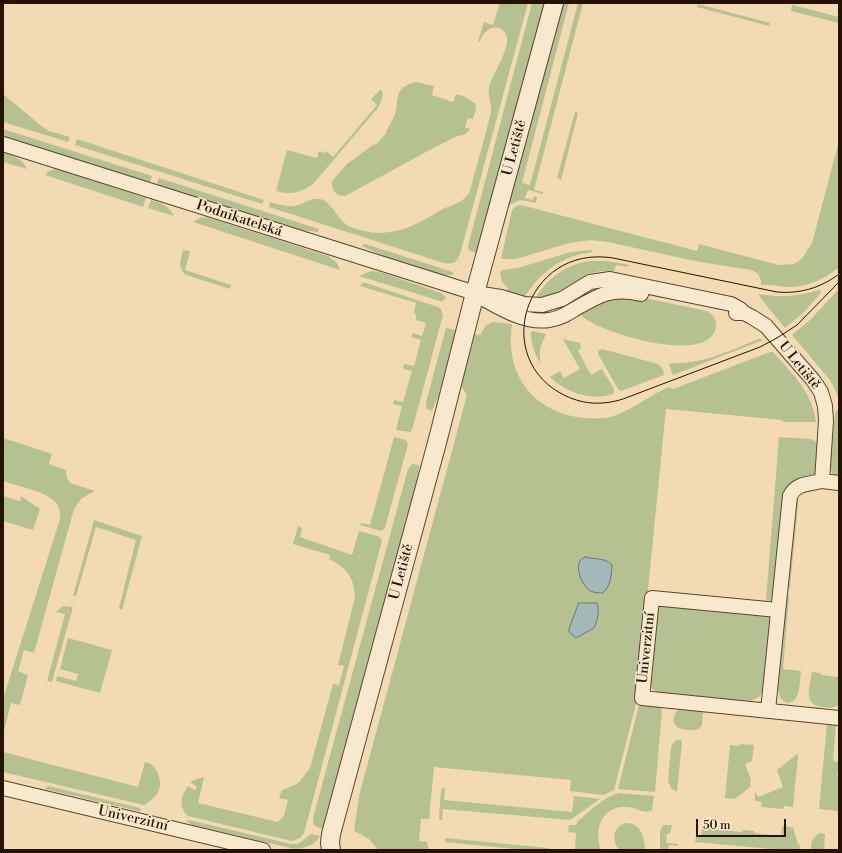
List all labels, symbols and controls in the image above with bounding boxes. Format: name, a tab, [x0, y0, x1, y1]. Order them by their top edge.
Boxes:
street label: U Letiště	[499, 118, 531, 178]
street label: Podnikatelská	[194, 197, 284, 241]
street label: U Letiště	[774, 338, 824, 394]
street label: U Letiště	[386, 542, 418, 602]
street label: Univerzitní	[635, 611, 659, 685]
street label: Univerzitní	[96, 803, 170, 835]
scale bar	[698, 811, 788, 837]
text: 50 m	[703, 818, 731, 833]

